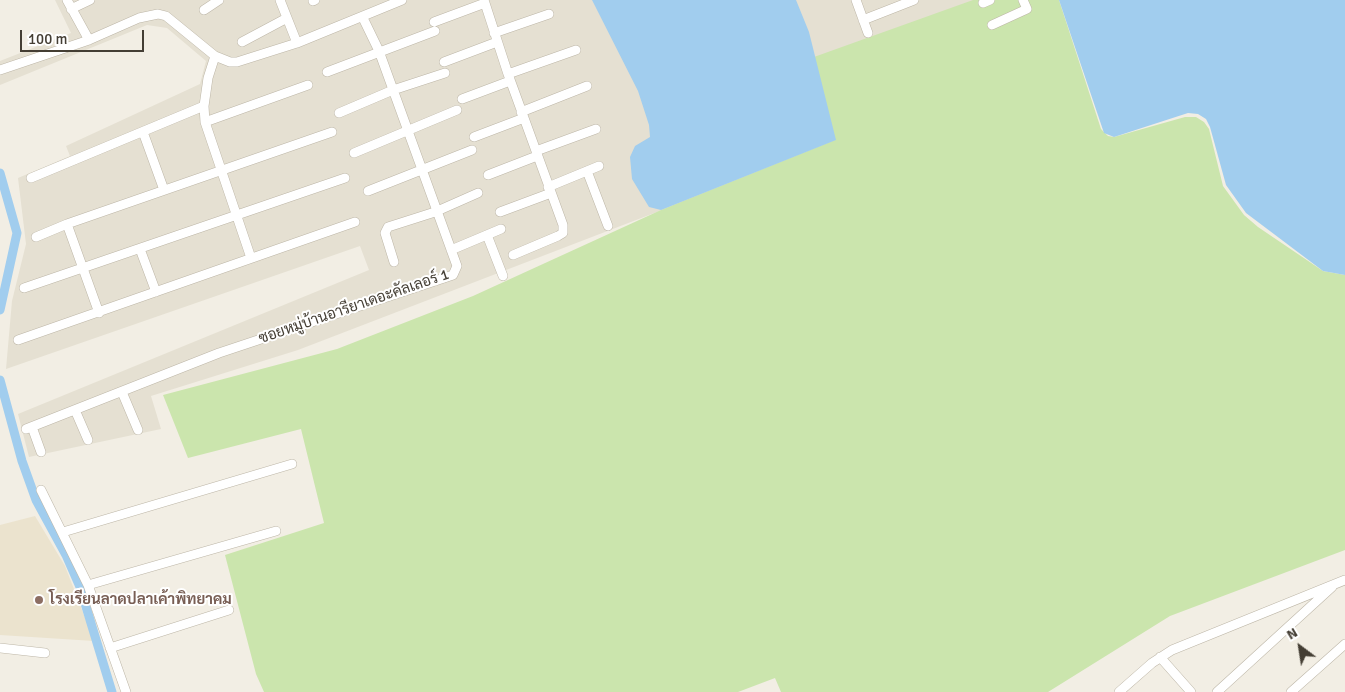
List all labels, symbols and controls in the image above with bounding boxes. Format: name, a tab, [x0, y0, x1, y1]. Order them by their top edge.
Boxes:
scale bar	[22, 20, 146, 52]
text: 100 m	[28, 30, 68, 48]
street label: ซอยหมู่บ้านอารียาเดอะคัลเลอร์ 1	[257, 266, 451, 348]
place label: โรงเรียนลาดปลาเค้าพิทยาคม	[49, 591, 232, 609]
marker: โรงเรียนลาดปลาเค้าพิทยาคม	[33, 594, 45, 606]
north arrow	[1275, 622, 1325, 672]
text: N	[1283, 624, 1301, 644]

